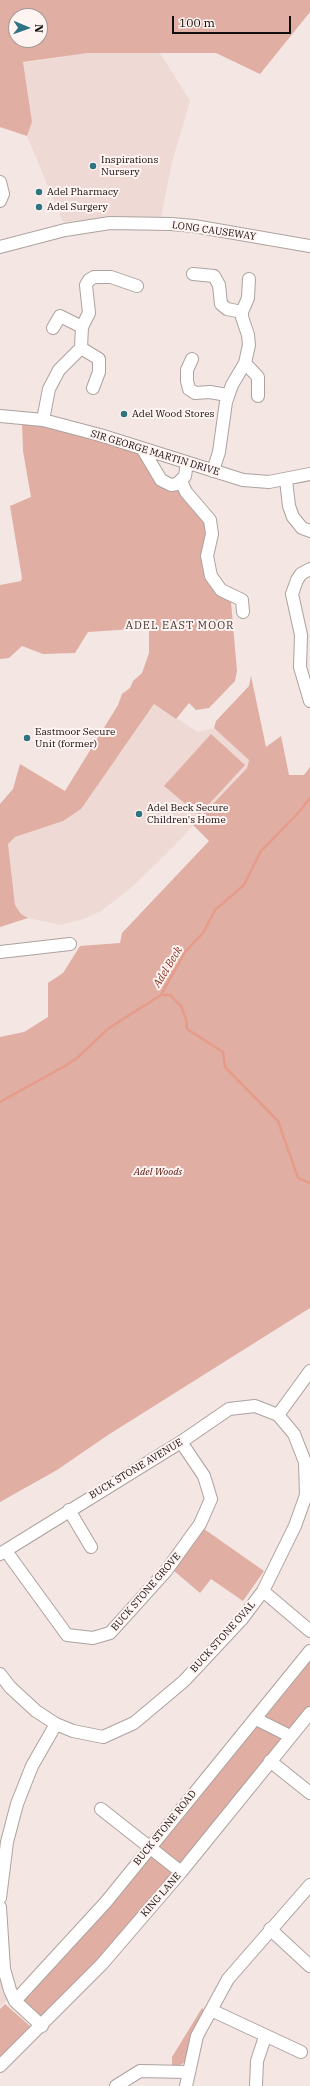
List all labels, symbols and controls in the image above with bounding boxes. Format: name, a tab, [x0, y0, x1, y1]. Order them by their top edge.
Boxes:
north arrow	[8, 8, 48, 48]
scale bar	[174, 8, 293, 34]
text: 100 m	[179, 15, 215, 30]
text: N	[32, 24, 46, 33]
place label: Inspirations Nursery	[101, 154, 158, 178]
marker: Inspirations Nursery	[88, 161, 98, 171]
place label: Adel Pharmacy	[47, 186, 118, 198]
marker: Adel Pharmacy	[34, 187, 44, 197]
place label: Adel Surgery	[47, 201, 108, 213]
marker: Adel Surgery	[34, 202, 44, 212]
street label: LONG CAUSEWAY	[171, 219, 257, 243]
place label: Adel Wood Stores	[132, 408, 214, 420]
marker: Adel Wood Stores	[119, 409, 129, 419]
street label: SIR GEORGE MARTIN DRIVE	[89, 428, 221, 478]
district label: ADEL EAST MOOR	[126, 619, 234, 633]
place label: Eastmoor Secure Unit (former)	[35, 726, 115, 750]
marker: Eastmoor Secure Unit (former)	[22, 733, 32, 743]
place label: Adel Beck Secure Children's Home	[147, 802, 228, 826]
marker: Adel Beck Secure Children's Home	[134, 809, 144, 819]
water label: Adel Beck	[151, 944, 185, 990]
park label: Adel Woods	[134, 1166, 182, 1178]
street label: BUCK STONE AVENUE	[87, 1436, 185, 1502]
street label: BUCK STONE GROVE	[109, 1550, 183, 1634]
street label: BUCK STONE OVAL	[188, 1599, 258, 1675]
street label: BUCK STONE ROAD	[131, 1788, 199, 1868]
street label: KING LANE	[138, 1870, 184, 1920]

